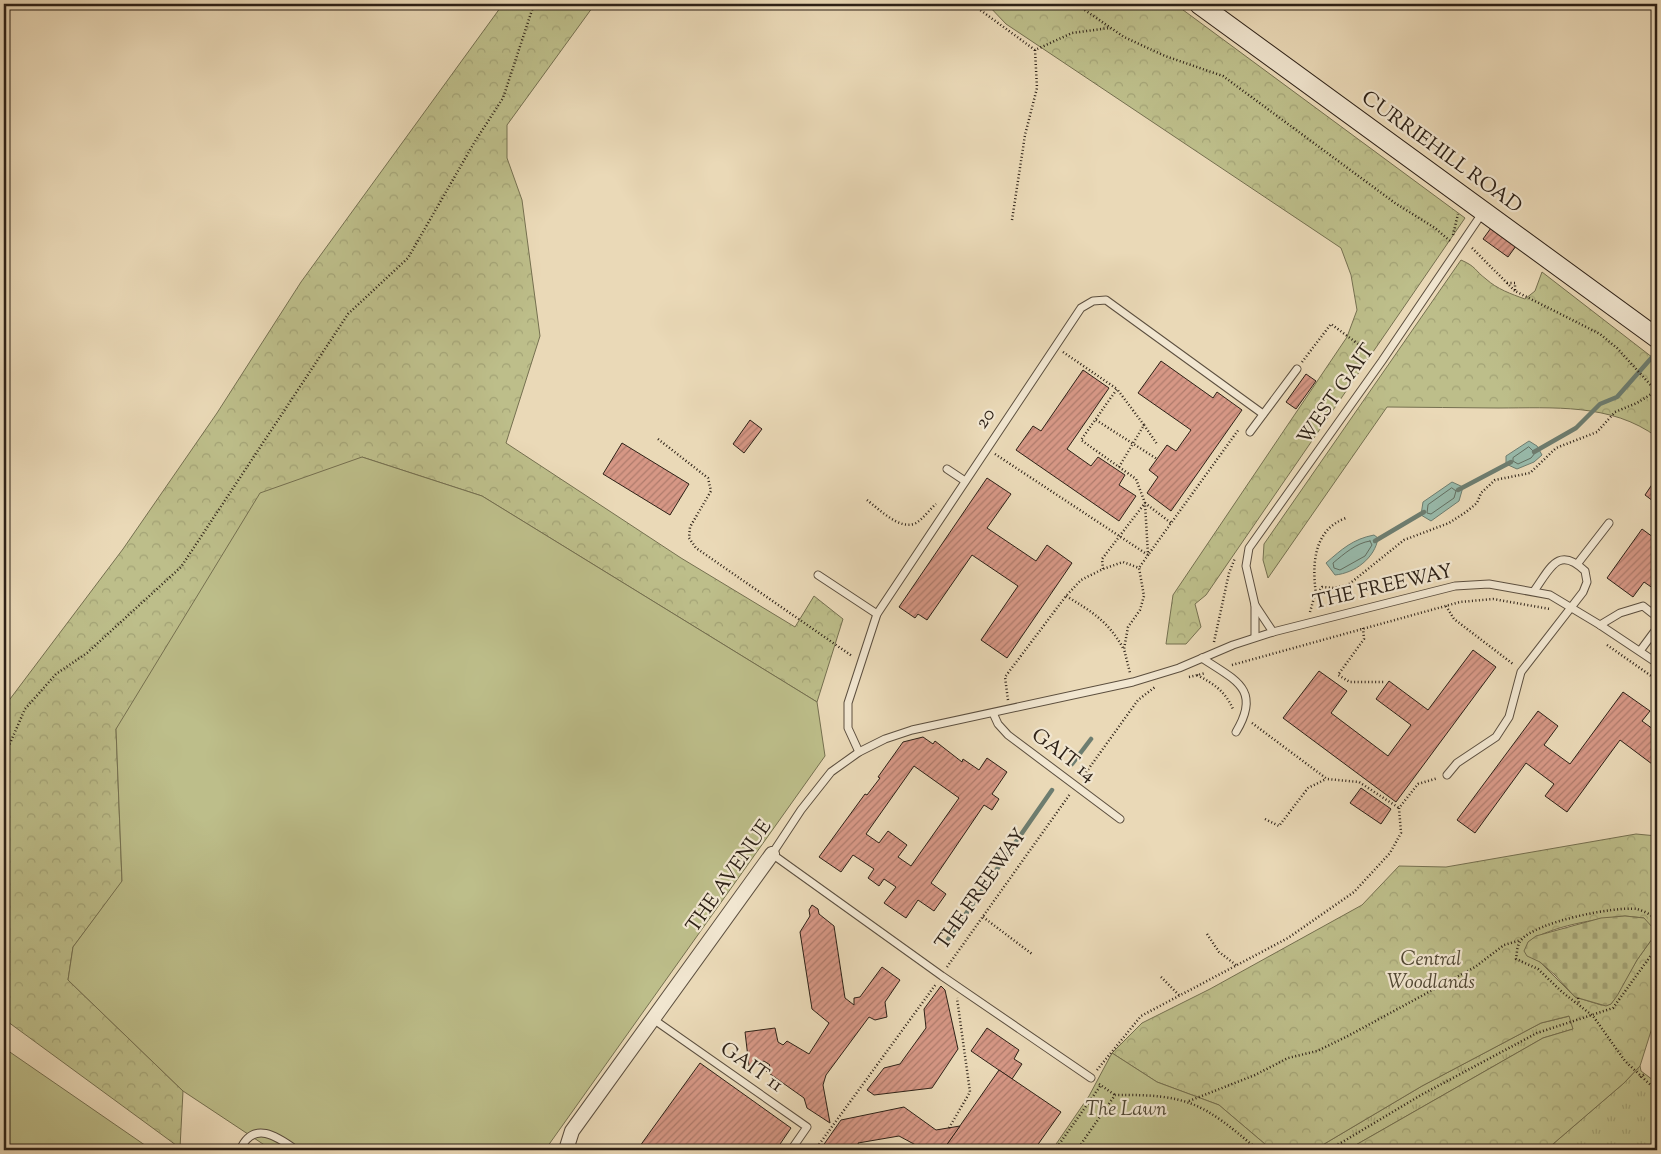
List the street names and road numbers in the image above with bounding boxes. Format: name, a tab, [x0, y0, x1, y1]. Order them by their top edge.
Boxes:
street label: CURRIEHILL ROAD	[1355, 85, 1527, 221]
street label: WEST GAIT	[1291, 338, 1383, 452]
street label: 20	[968, 403, 1004, 435]
street label: THE FREEWAY	[1310, 558, 1456, 618]
street label: GAIT 14	[1025, 722, 1101, 790]
street label: THE AVENUE	[680, 815, 780, 939]
street label: THE FREEWAY	[929, 823, 1035, 957]
street label: GAIT 11	[714, 1036, 789, 1100]

